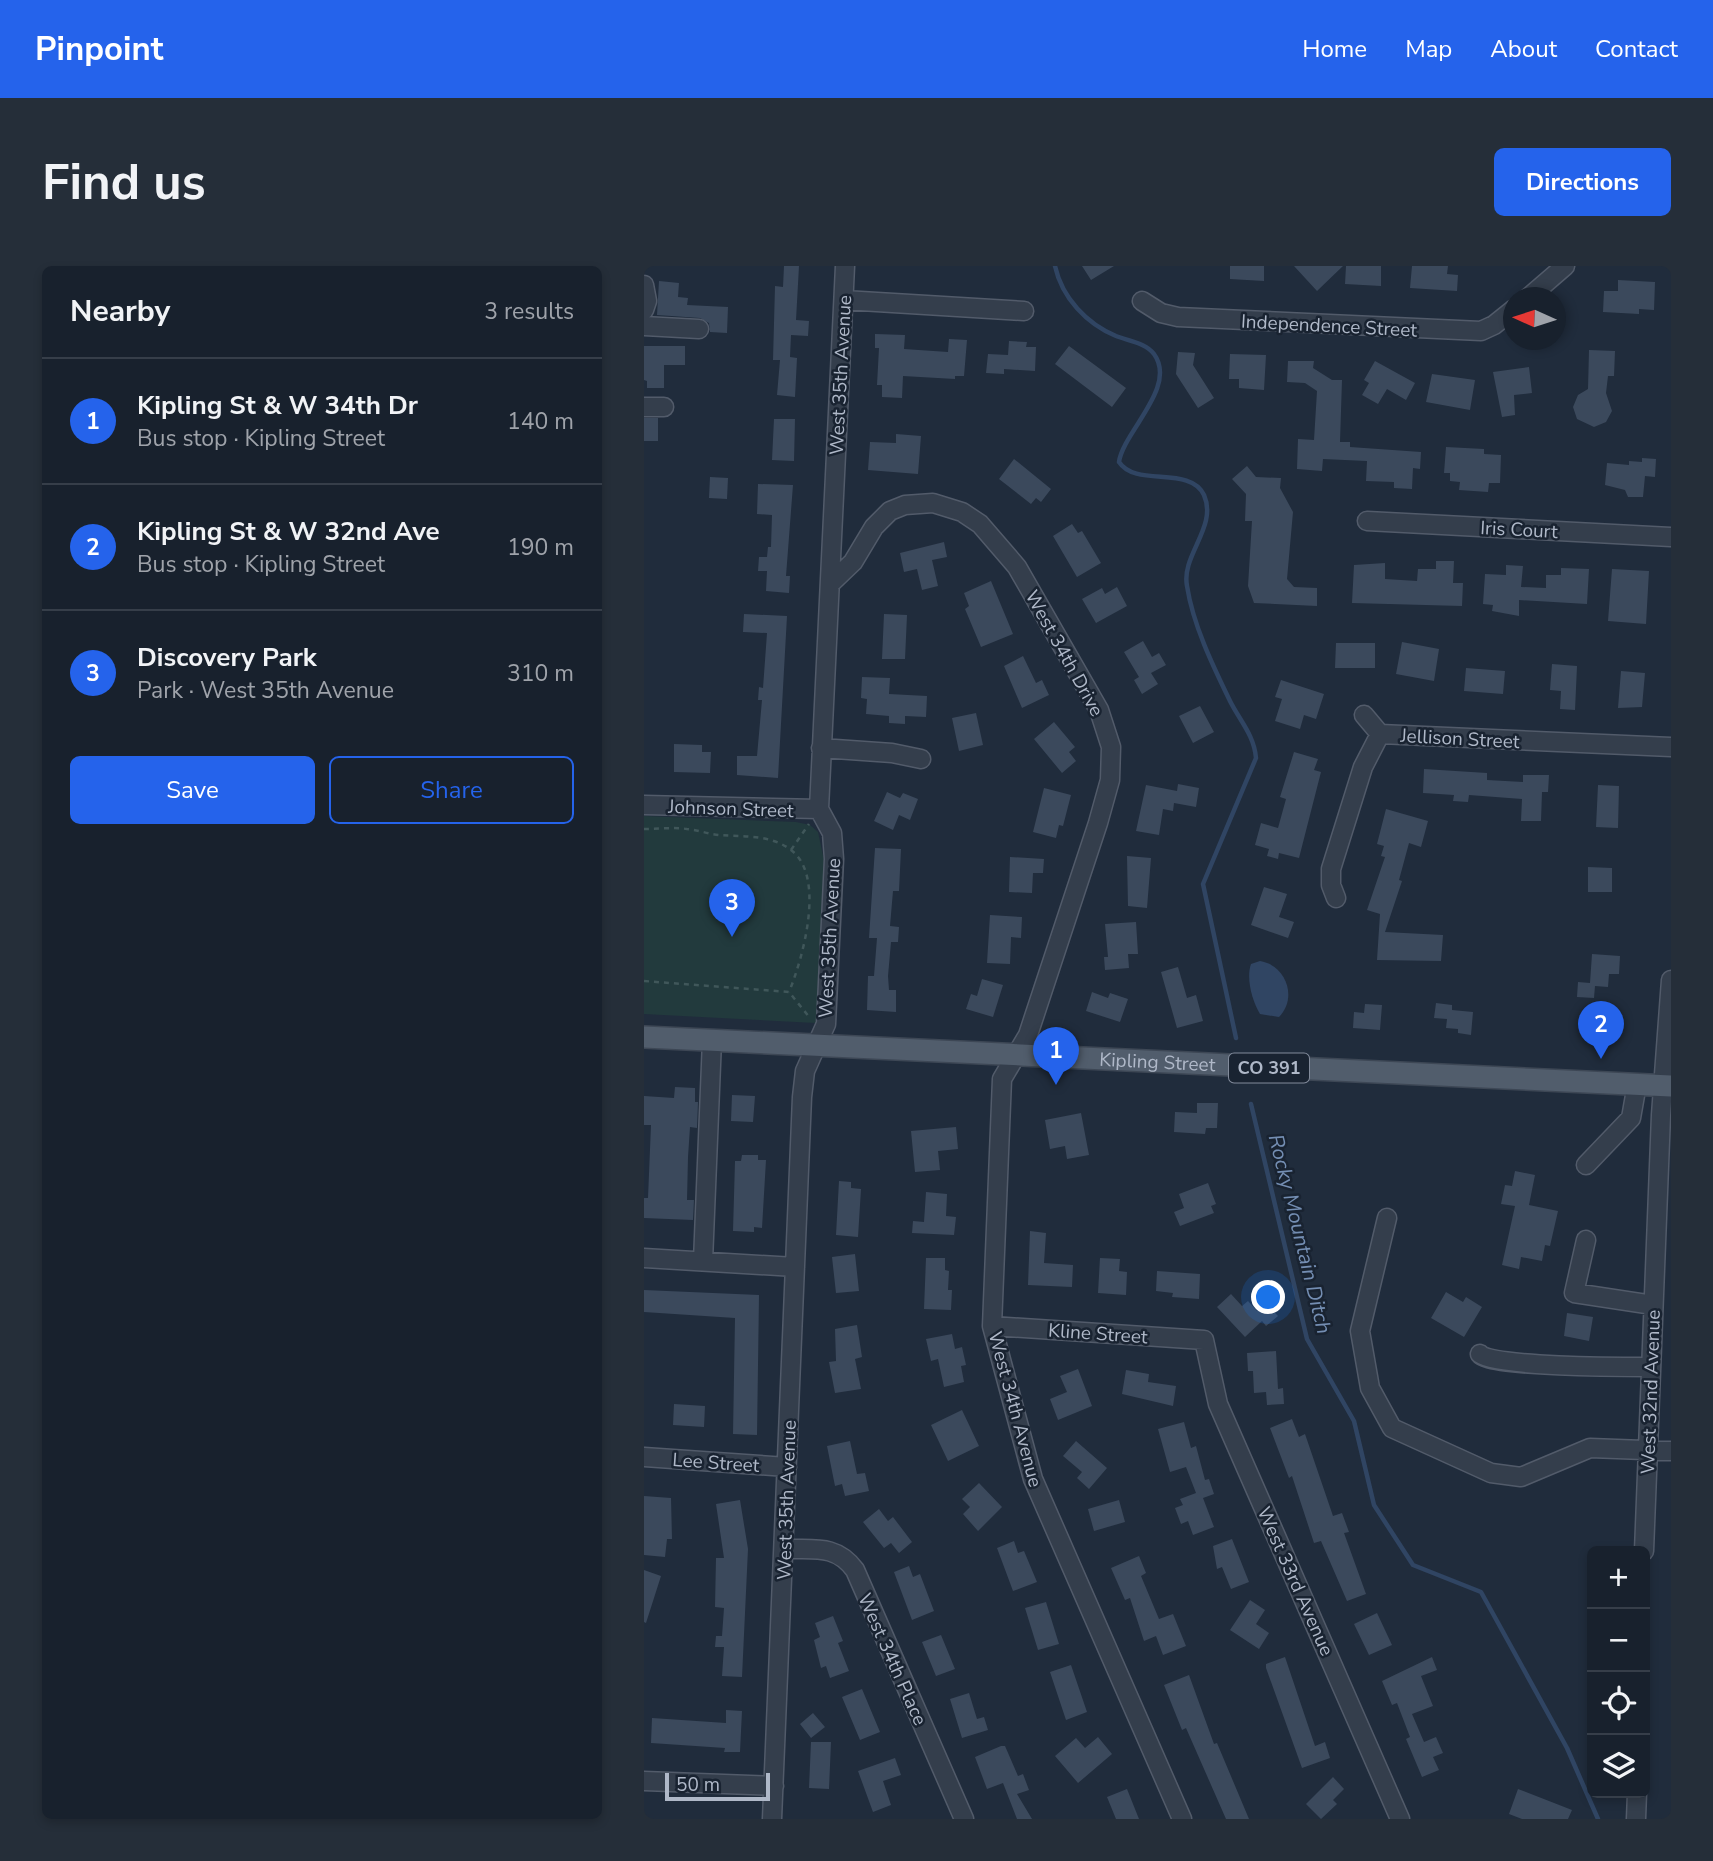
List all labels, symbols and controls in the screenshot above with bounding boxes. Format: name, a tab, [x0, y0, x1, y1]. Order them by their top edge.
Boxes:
text: Pinpoint	[35, 27, 163, 72]
text: Home	[1302, 33, 1367, 65]
text: Map	[1405, 33, 1452, 65]
text: About	[1490, 33, 1557, 65]
text: Contact	[1595, 33, 1678, 65]
button: Directions	[1494, 148, 1671, 216]
text: Find us	[42, 149, 206, 216]
north arrow	[1503, 287, 1566, 350]
text: Nearby	[70, 291, 170, 332]
street label: West 35th Avenue	[824, 294, 858, 456]
text: 3 results	[484, 296, 574, 327]
street label: Independence Street	[1240, 308, 1418, 344]
text: Kipling St & W 34th Dr	[137, 388, 418, 423]
text: 1	[86, 406, 100, 437]
text: 140 m	[507, 406, 574, 437]
text: Bus stop · Kipling Street	[137, 423, 385, 454]
text: Kipling St & W 32nd Ave	[137, 514, 440, 549]
street label: Iris Court	[1480, 515, 1559, 545]
text: 2	[86, 532, 100, 563]
text: 190 m	[507, 532, 574, 563]
text: Bus stop · Kipling Street	[137, 549, 385, 580]
street label: West 34th Drive	[1019, 586, 1110, 721]
text: Discovery Park	[137, 640, 317, 675]
text: 3	[86, 658, 100, 689]
text: 310 m	[507, 658, 574, 689]
text: Park · West 35th Avenue	[137, 675, 394, 706]
street label: Jellison Street	[1399, 723, 1520, 755]
button: Save	[70, 756, 315, 824]
button: Share	[329, 756, 574, 824]
street label: Johnson Street	[667, 794, 794, 824]
street label: West 35th Avenue	[813, 857, 847, 1019]
pin: 3	[709, 879, 755, 937]
pin: 2	[1578, 1001, 1624, 1059]
pin: 1	[1033, 1027, 1079, 1085]
street label: Kipling Street	[1099, 1047, 1216, 1078]
road number: CO 391	[1229, 1054, 1309, 1082]
water label: Rocky Mountain Ditch	[1262, 1131, 1338, 1337]
your location	[1251, 1280, 1285, 1314]
street label: West 32nd Avenue	[1635, 1309, 1667, 1475]
street label: Kline Street	[1047, 1318, 1149, 1350]
street label: West 34th Avenue	[982, 1328, 1048, 1490]
street label: West 35th Avenue	[771, 1419, 803, 1581]
street label: Lee Street	[672, 1447, 761, 1479]
street label: West 33rd Avenue	[1251, 1503, 1340, 1660]
map controls	[1587, 1546, 1650, 1798]
button: +	[1587, 1546, 1650, 1609]
street label: West 34th Place	[851, 1589, 933, 1730]
button: −	[1587, 1609, 1650, 1672]
button: locate	[1587, 1672, 1650, 1735]
button: layers	[1587, 1735, 1650, 1798]
scale bar	[665, 1770, 770, 1802]
text: 50 m	[676, 1772, 720, 1798]

